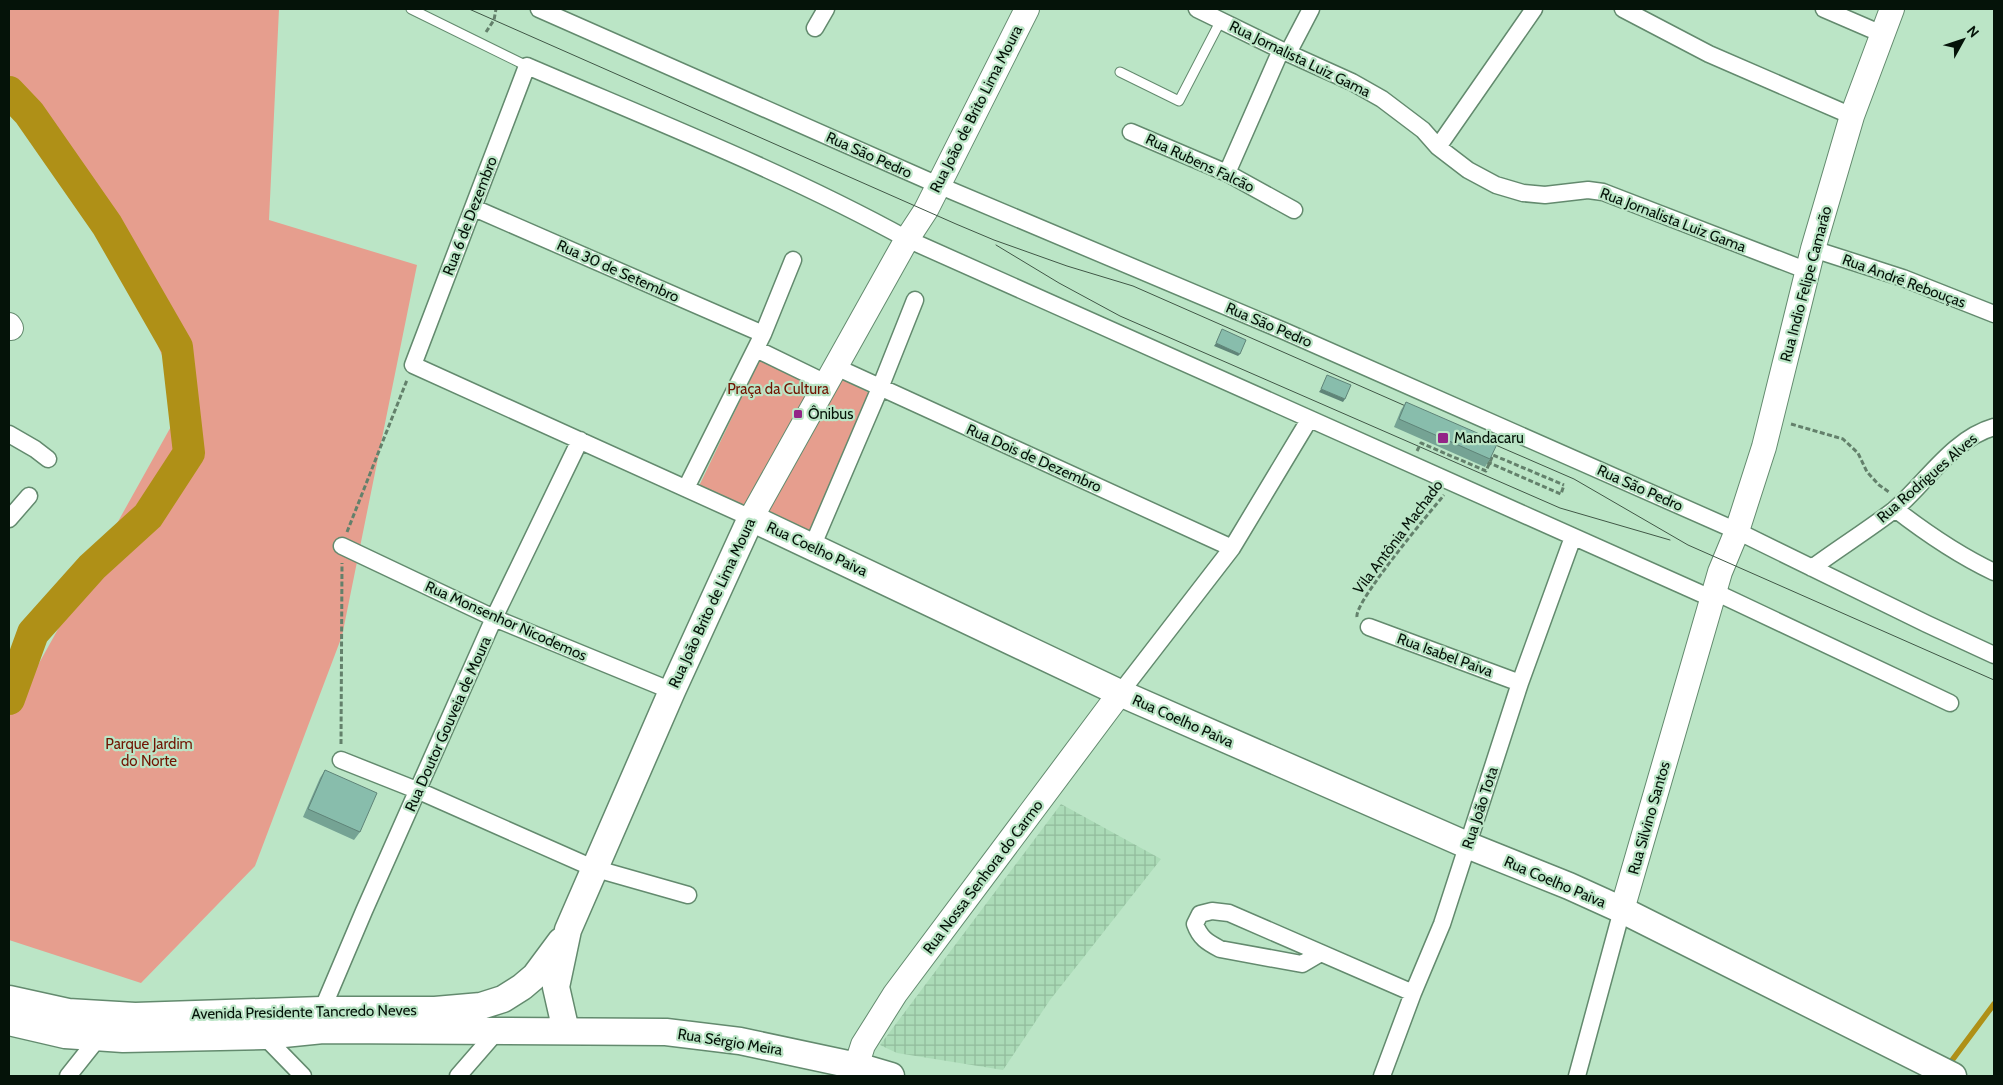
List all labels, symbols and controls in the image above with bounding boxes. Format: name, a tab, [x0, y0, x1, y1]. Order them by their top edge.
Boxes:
north arrow	[1938, 15, 1988, 65]
street label: Rua Jornalista Luiz Gama	[1227, 17, 1374, 101]
street label: Rua João de Brito Lima Moura	[926, 22, 1026, 196]
text: N	[1963, 22, 1983, 41]
street label: Rua São Pedro	[823, 128, 915, 182]
street label: Rua Rubens Falcão	[1143, 130, 1257, 196]
street label: Rua 6 de Dezembro	[439, 154, 501, 278]
street label: Rua Jornalista Luiz Gama	[1598, 184, 1749, 256]
street label: Rua Indio Felipe Camarão	[1777, 204, 1835, 364]
street label: Rua 30 de Setembro	[554, 236, 682, 306]
street label: Rua André Rebouças	[1840, 250, 1968, 312]
street label: Rua São Pedro	[1223, 299, 1315, 351]
park label: Praça da Cultura	[727, 380, 830, 398]
place label: Ônibus	[808, 404, 853, 423]
marker: Ônibus	[792, 408, 804, 420]
street label: Rua Dois de Dezembro	[964, 420, 1104, 496]
place label: Mandacaru	[1454, 429, 1524, 447]
street label: Rua Rodrigues Alves	[1873, 430, 1981, 526]
marker: Mandacaru	[1436, 431, 1450, 445]
street label: Rua São Pedro	[1594, 461, 1686, 515]
street label: Vila Antônia Machado	[1349, 476, 1447, 598]
street label: Rua João Brito de Lima Moura	[665, 515, 760, 691]
street label: Rua Coelho Paiva	[764, 518, 871, 580]
street label: Rua Monsenhor Nicodemos	[422, 577, 590, 665]
street label: Rua Isabel Paiva	[1395, 629, 1496, 681]
street label: Rua Doutor Gouveia de Moura	[401, 633, 495, 814]
street label: Rua Coelho Paiva	[1130, 691, 1237, 752]
park label: Parque Jardim do Norte	[105, 735, 193, 770]
street label: Rua Silvino Santos	[1624, 759, 1674, 877]
street label: Rua João Tota	[1458, 764, 1502, 851]
street label: Rua Nossa Senhora do Carmo	[919, 797, 1047, 957]
street label: Rua Coelho Paiva	[1501, 852, 1609, 912]
street label: Avenida Presidente Tancredo Neves	[191, 1001, 417, 1023]
street label: Rua Sérgio Meira	[676, 1025, 784, 1059]

